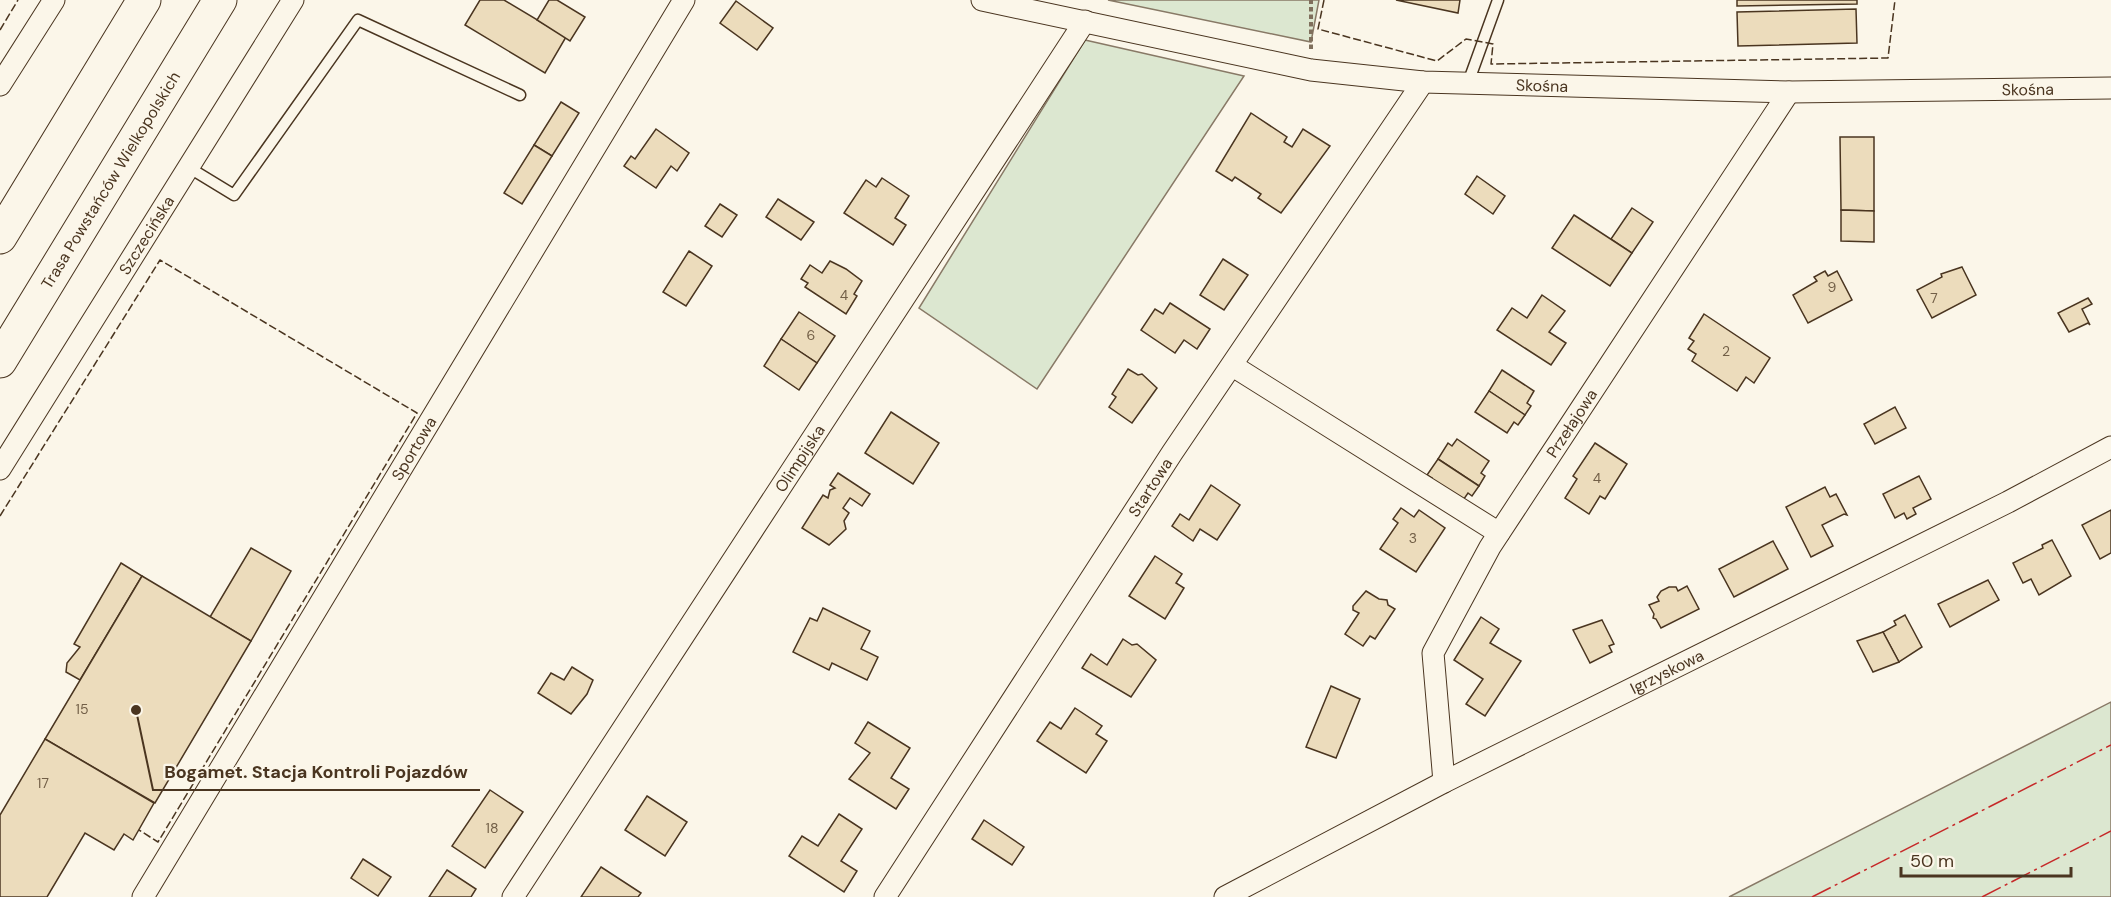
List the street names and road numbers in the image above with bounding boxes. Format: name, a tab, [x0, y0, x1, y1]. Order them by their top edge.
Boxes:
street label: Trasa Powstańców Wielkopolskich	[36, 67, 185, 293]
street label: Skośna	[1516, 74, 1568, 96]
street label: Skośna	[2002, 78, 2054, 100]
street label: Szczecińska	[114, 192, 179, 278]
street label: Przełajowa	[1541, 385, 1602, 462]
street label: Sportowa	[386, 413, 441, 484]
street label: Olimpijska	[770, 420, 829, 496]
street label: Startowa	[1123, 454, 1177, 521]
street label: Igrzyskowa	[1626, 644, 1707, 699]

